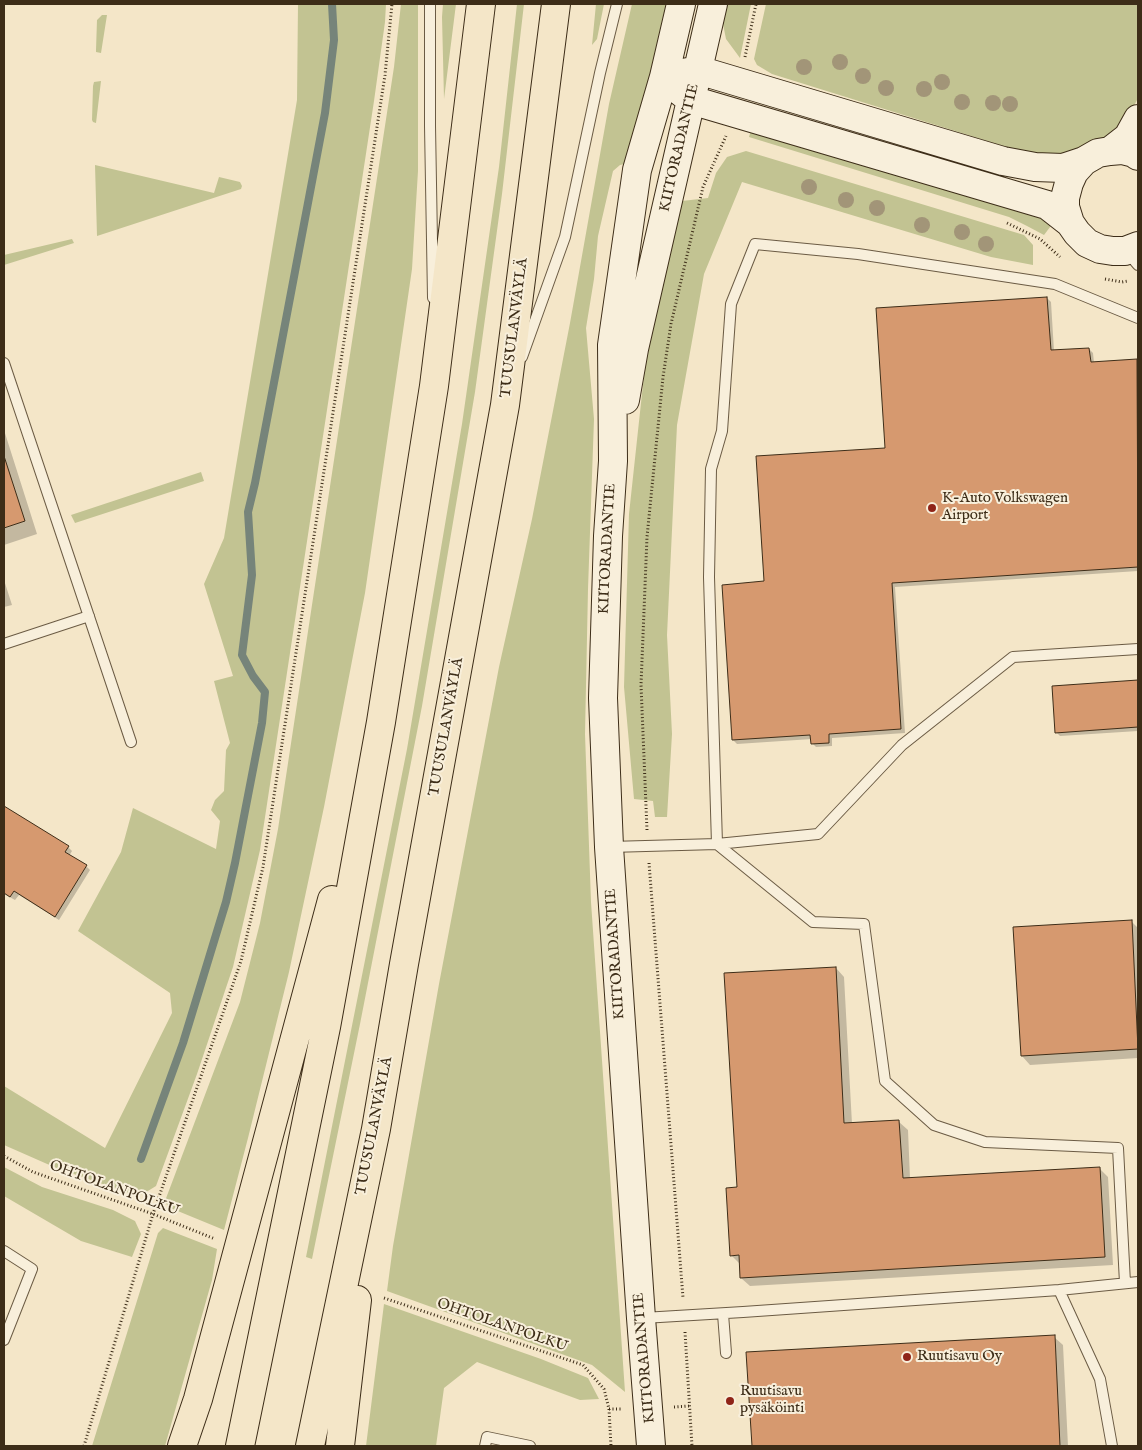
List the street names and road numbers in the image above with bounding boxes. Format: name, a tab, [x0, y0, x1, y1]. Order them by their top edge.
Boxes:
street label: KIITORADANTIE	[656, 82, 704, 214]
street label: TUUSULANVÄYLÄ	[497, 257, 533, 399]
street label: KIITORADANTIE	[596, 483, 620, 615]
street label: TUUSULANVÄYLÄ	[426, 656, 468, 798]
street label: KIITORADANTIE	[602, 888, 630, 1020]
street label: TUUSULANVÄYLÄ	[353, 1055, 397, 1197]
street label: OHTOLANPOLKU	[47, 1157, 181, 1221]
street label: KIITORADANTIE	[630, 1292, 660, 1424]
street label: OHTOLANPOLKU	[434, 1295, 570, 1357]

